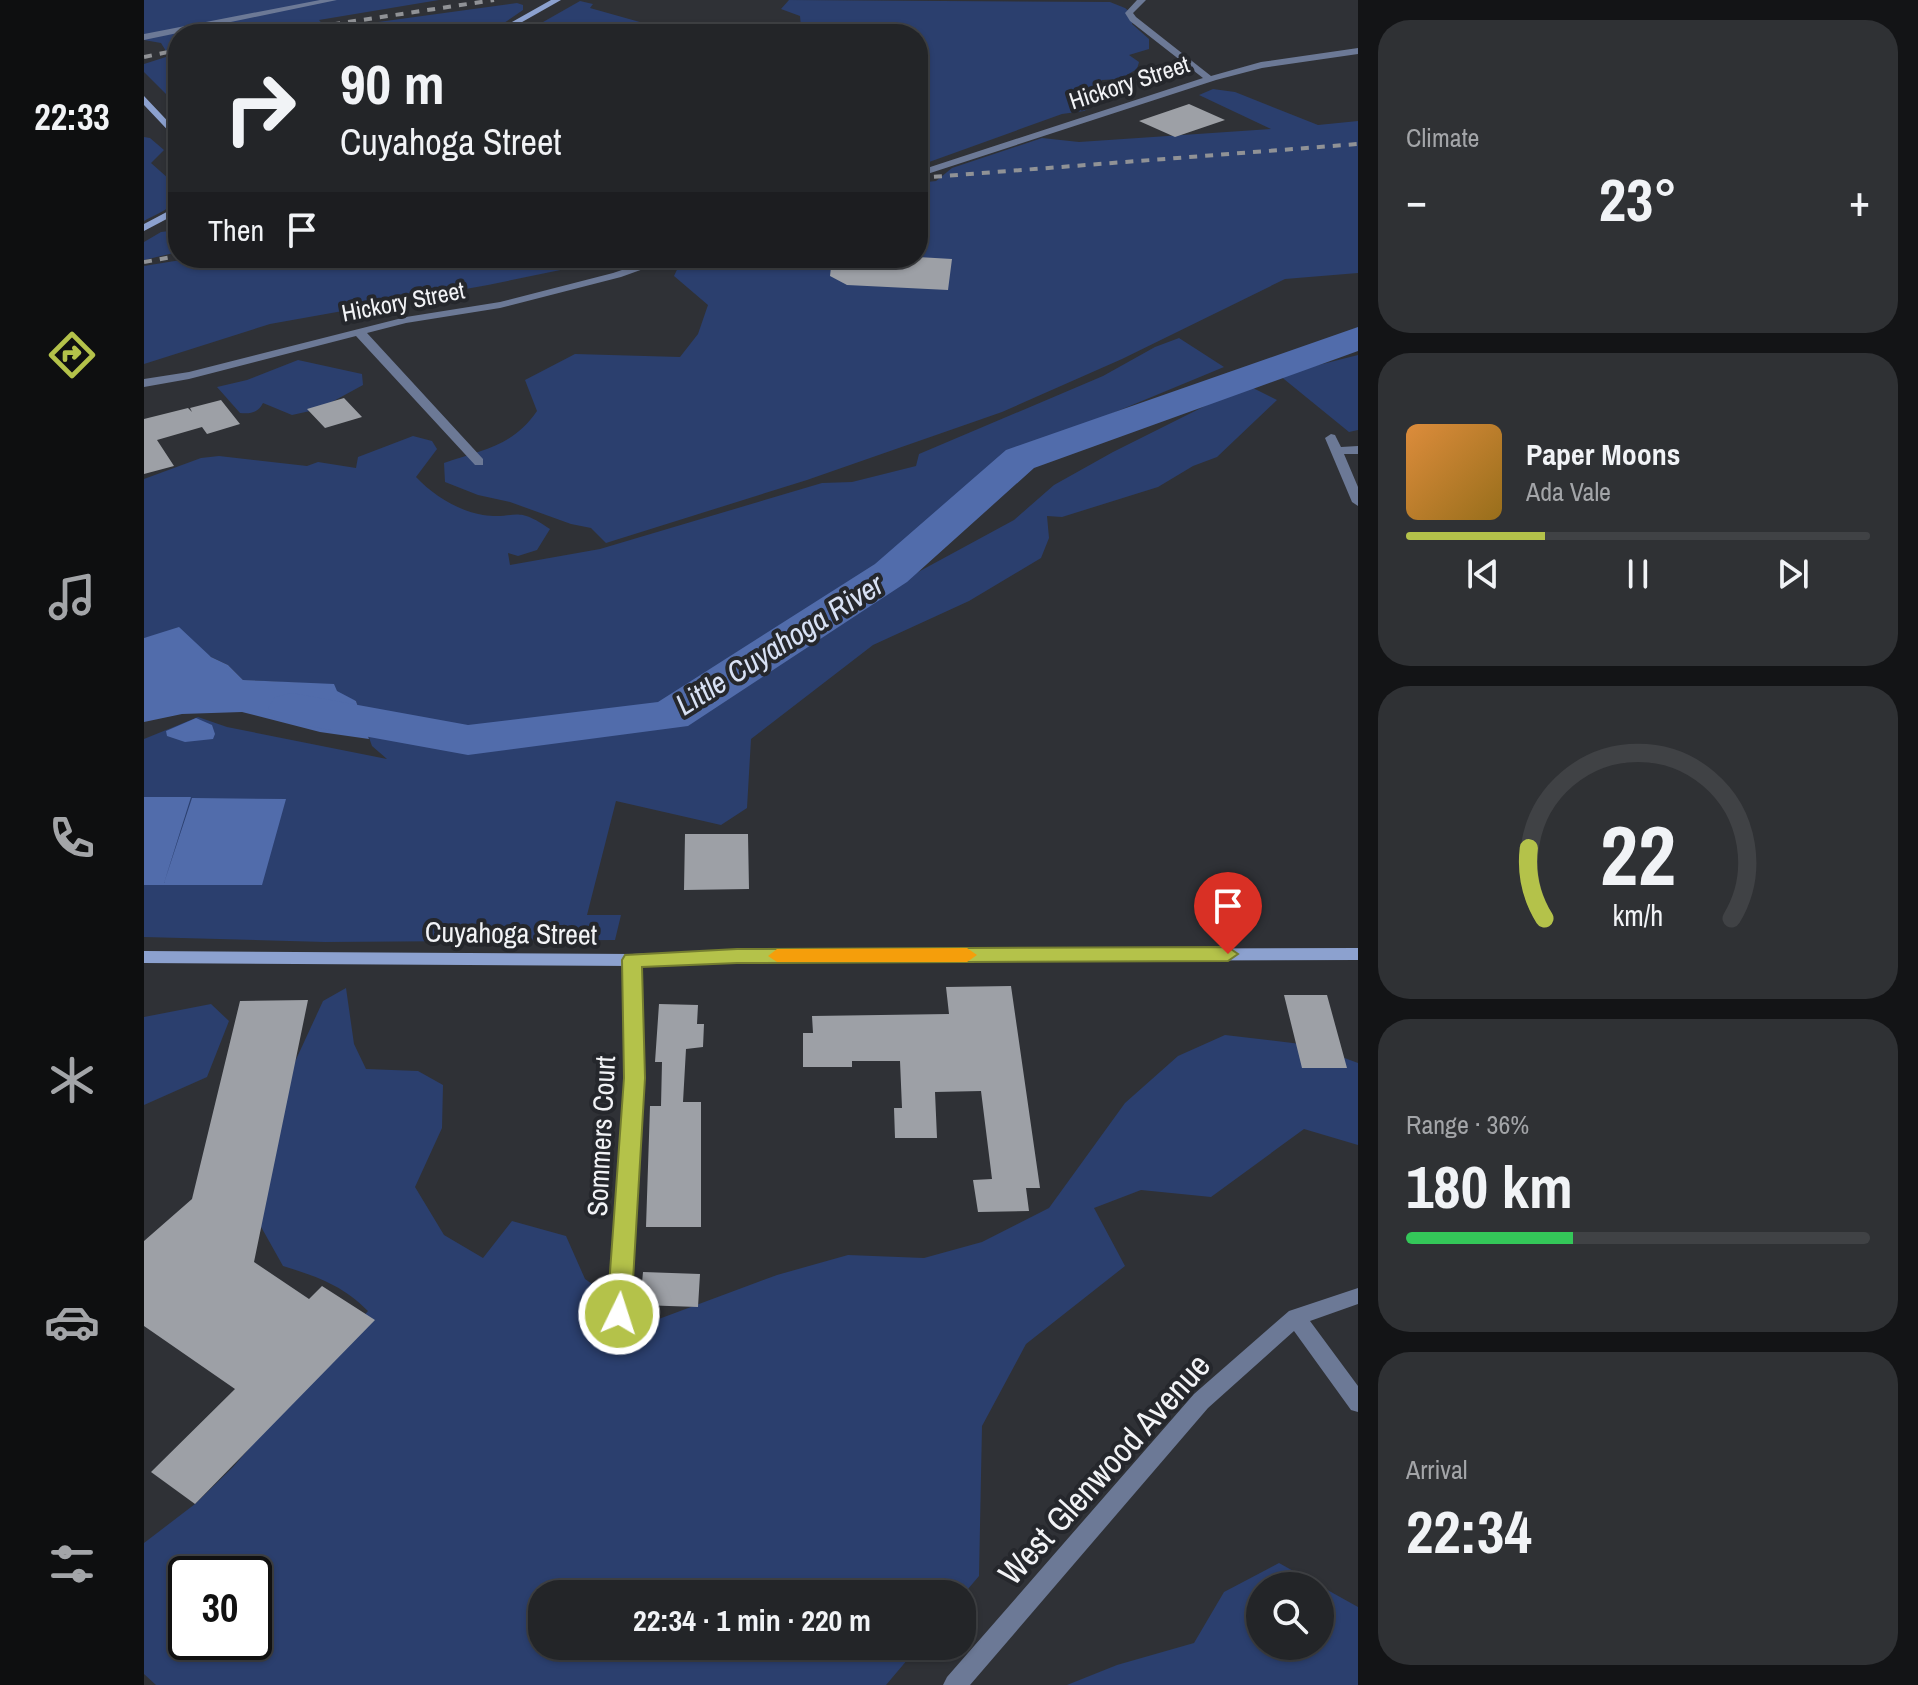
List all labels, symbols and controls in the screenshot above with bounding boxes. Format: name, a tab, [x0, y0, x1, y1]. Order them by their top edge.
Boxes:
text: 90 m	[340, 46, 445, 121]
street label: Hickory Street	[1065, 47, 1194, 116]
icon: right	[208, 56, 312, 160]
text: 22:33	[34, 93, 110, 141]
text: Cuyahoga Street	[340, 118, 562, 166]
text: Climate	[1406, 120, 1479, 155]
text: 23°	[1599, 159, 1677, 240]
text: −	[1406, 170, 1427, 230]
text: +	[1849, 170, 1870, 230]
icon: arrive	[280, 208, 324, 252]
text: Then	[208, 210, 264, 250]
street label: Hickory Street	[339, 273, 468, 329]
icon: directions	[44, 327, 100, 383]
text: Paper Moons	[1526, 434, 1680, 474]
text: Ada Vale	[1526, 474, 1611, 509]
icon: previous	[1461, 552, 1505, 596]
icon: pause	[1616, 552, 1660, 596]
icon: next	[1771, 552, 1815, 596]
water label: Little Cuyahoga River	[668, 564, 891, 724]
icon: music	[44, 569, 100, 625]
text: 22	[1600, 798, 1676, 910]
icon: phone	[44, 810, 100, 866]
pin	[1194, 872, 1262, 954]
icon: arrive	[1206, 884, 1250, 928]
text: km/h	[1613, 896, 1663, 935]
street label: Cuyahoga Street	[425, 912, 597, 954]
icon: climate	[44, 1052, 100, 1108]
street label: Sommers Court	[578, 1055, 624, 1217]
text: Range · 36%	[1406, 1107, 1529, 1142]
text: 180 km	[1406, 1146, 1573, 1227]
position arrow	[577, 1272, 661, 1356]
icon: car	[44, 1294, 100, 1350]
street label: West Glenwood Avenue	[988, 1343, 1220, 1595]
text: Arrival	[1406, 1452, 1468, 1487]
text: 22:34	[1406, 1491, 1532, 1572]
icon: filters	[44, 1536, 100, 1592]
speed limit sign: 30	[168, 1556, 272, 1660]
map controls	[1246, 1572, 1334, 1660]
button: search	[1246, 1572, 1334, 1660]
text: 22:34 · 1 min · 220 m	[633, 1600, 871, 1640]

